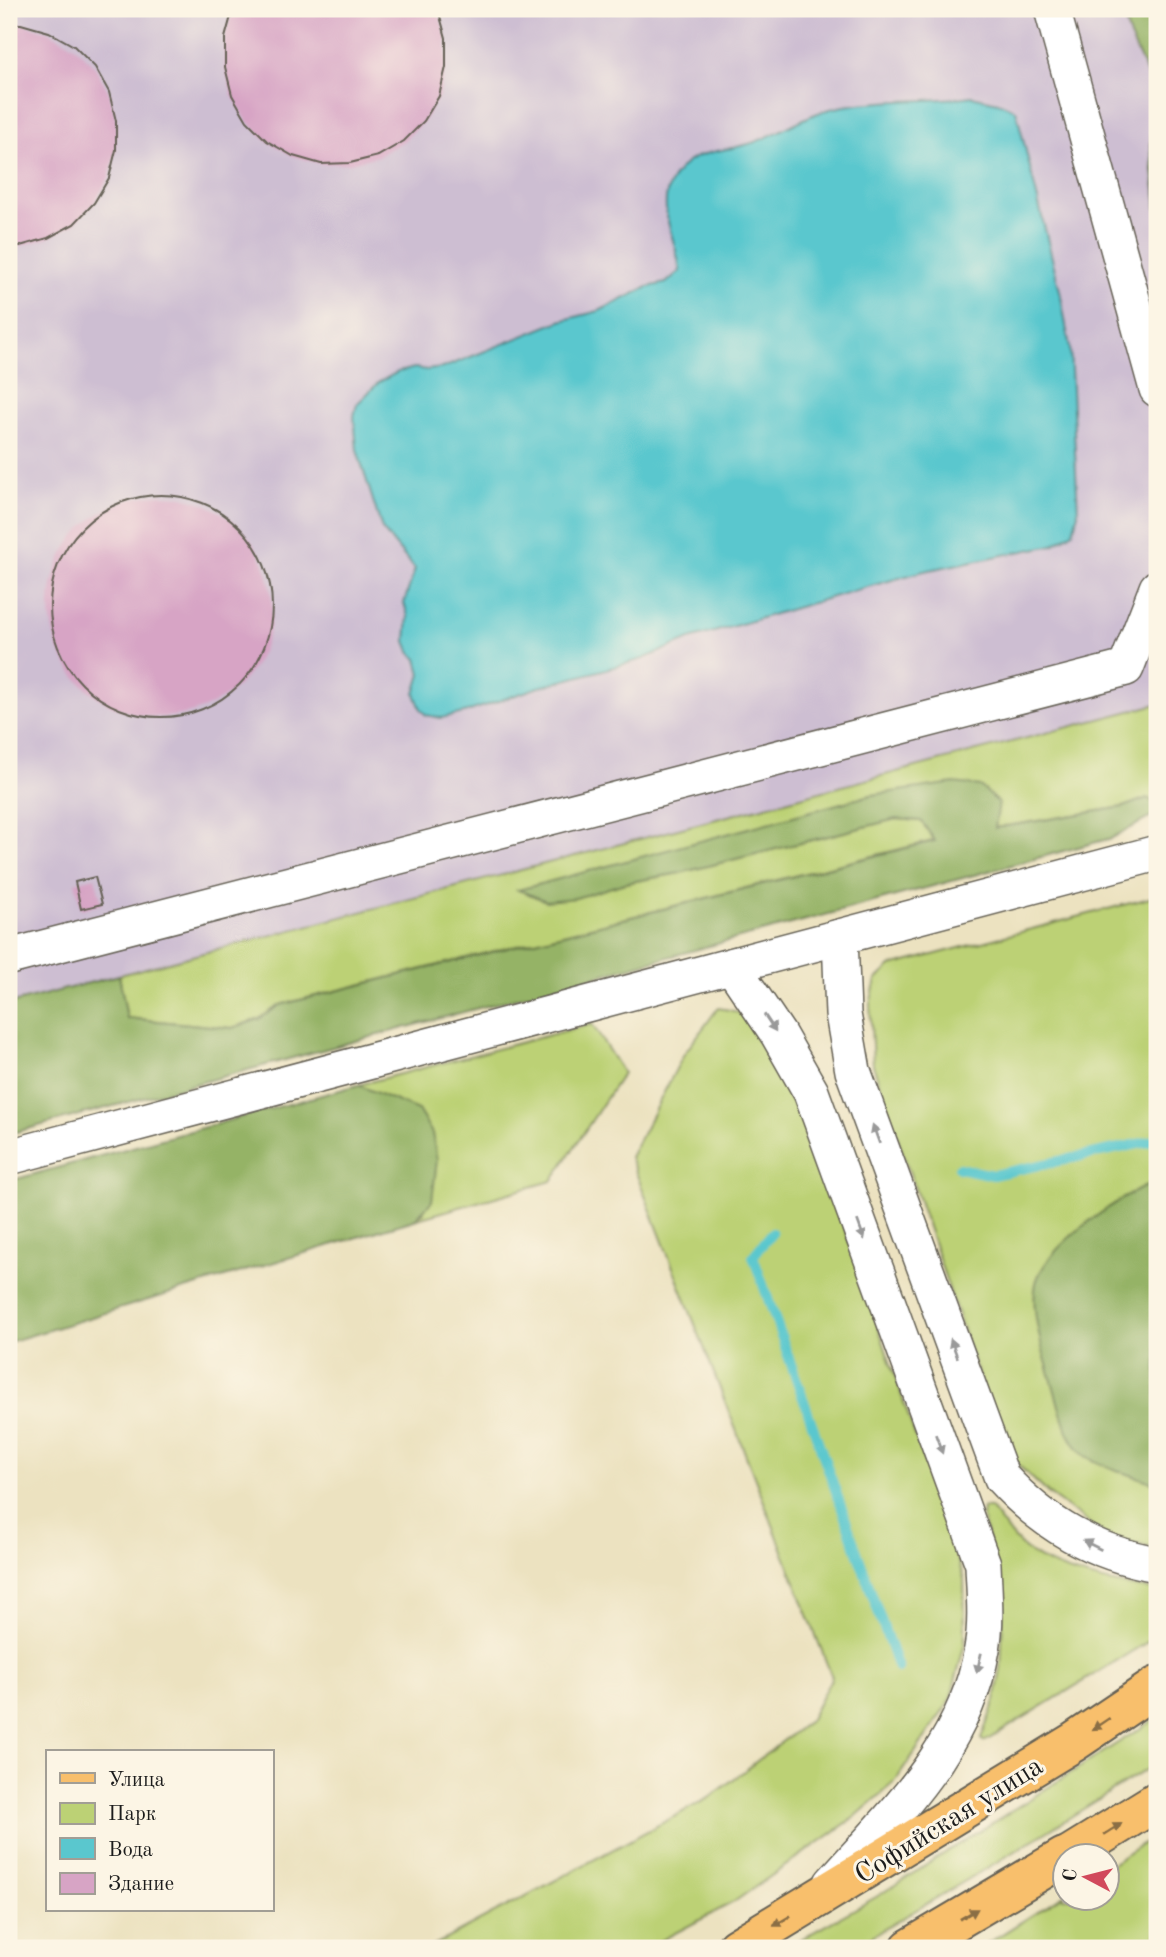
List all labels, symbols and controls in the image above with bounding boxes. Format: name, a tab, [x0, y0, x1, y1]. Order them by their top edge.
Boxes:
one-way arrow	[763, 1014, 777, 1032]
one-way arrow	[870, 1124, 881, 1145]
one-way arrow	[856, 1220, 867, 1241]
one-way arrow	[948, 1337, 959, 1358]
one-way arrow	[934, 1434, 945, 1455]
one-way arrow	[1082, 1540, 1102, 1551]
one-way arrow	[973, 1653, 984, 1675]
one-way arrow	[1091, 1717, 1110, 1730]
legend	[46, 1750, 273, 1912]
street label: Софийская улица	[851, 1752, 1049, 1891]
text: Улица	[108, 1770, 165, 1791]
text: Парк	[108, 1804, 157, 1825]
one-way arrow	[1103, 1822, 1122, 1835]
text: Вода	[108, 1840, 153, 1861]
north arrow	[1050, 1842, 1120, 1912]
text: С	[1061, 1868, 1082, 1883]
text: Здание	[108, 1874, 174, 1895]
one-way arrow	[960, 1907, 979, 1920]
one-way arrow	[772, 1914, 791, 1927]

